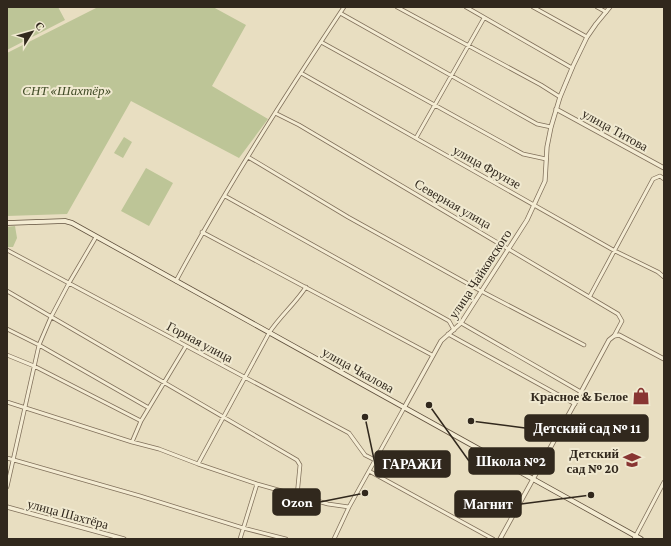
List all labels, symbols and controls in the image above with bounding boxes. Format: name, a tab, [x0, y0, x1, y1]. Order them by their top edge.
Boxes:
north arrow	[12, 12, 52, 52]
text: С	[33, 19, 47, 33]
park label: СНТ «Шахтёр»	[22, 83, 112, 98]
street label: улица Титова	[580, 106, 651, 154]
street label: улица Фрунзе	[450, 142, 524, 192]
street label: Северная улица	[412, 176, 494, 232]
street label: улица Чайковского	[446, 227, 514, 321]
street label: Горная улица	[164, 318, 236, 366]
street label: улица Чкалова	[320, 344, 397, 396]
shop icon: Красное & Белое	[631, 386, 651, 406]
place label: Красное & Белое	[531, 389, 628, 404]
callout: Детский сад № 11	[525, 415, 648, 441]
text: Детский сад № 11	[533, 420, 641, 436]
place label: Детский сад № 20	[566, 446, 619, 476]
callout: Школа №2	[469, 448, 554, 474]
school or university icon: Детский сад № 20	[622, 450, 642, 470]
callout: ГАРАЖИ	[375, 451, 450, 477]
text: Школа №2	[476, 453, 546, 469]
text: ГАРАЖИ	[382, 456, 442, 472]
callout: Ozon	[273, 489, 320, 515]
callout: Магнит	[455, 491, 521, 517]
text: Ozon	[281, 494, 313, 510]
street label: улица Шахтёра	[26, 496, 110, 532]
text: Магнит	[463, 496, 513, 512]

